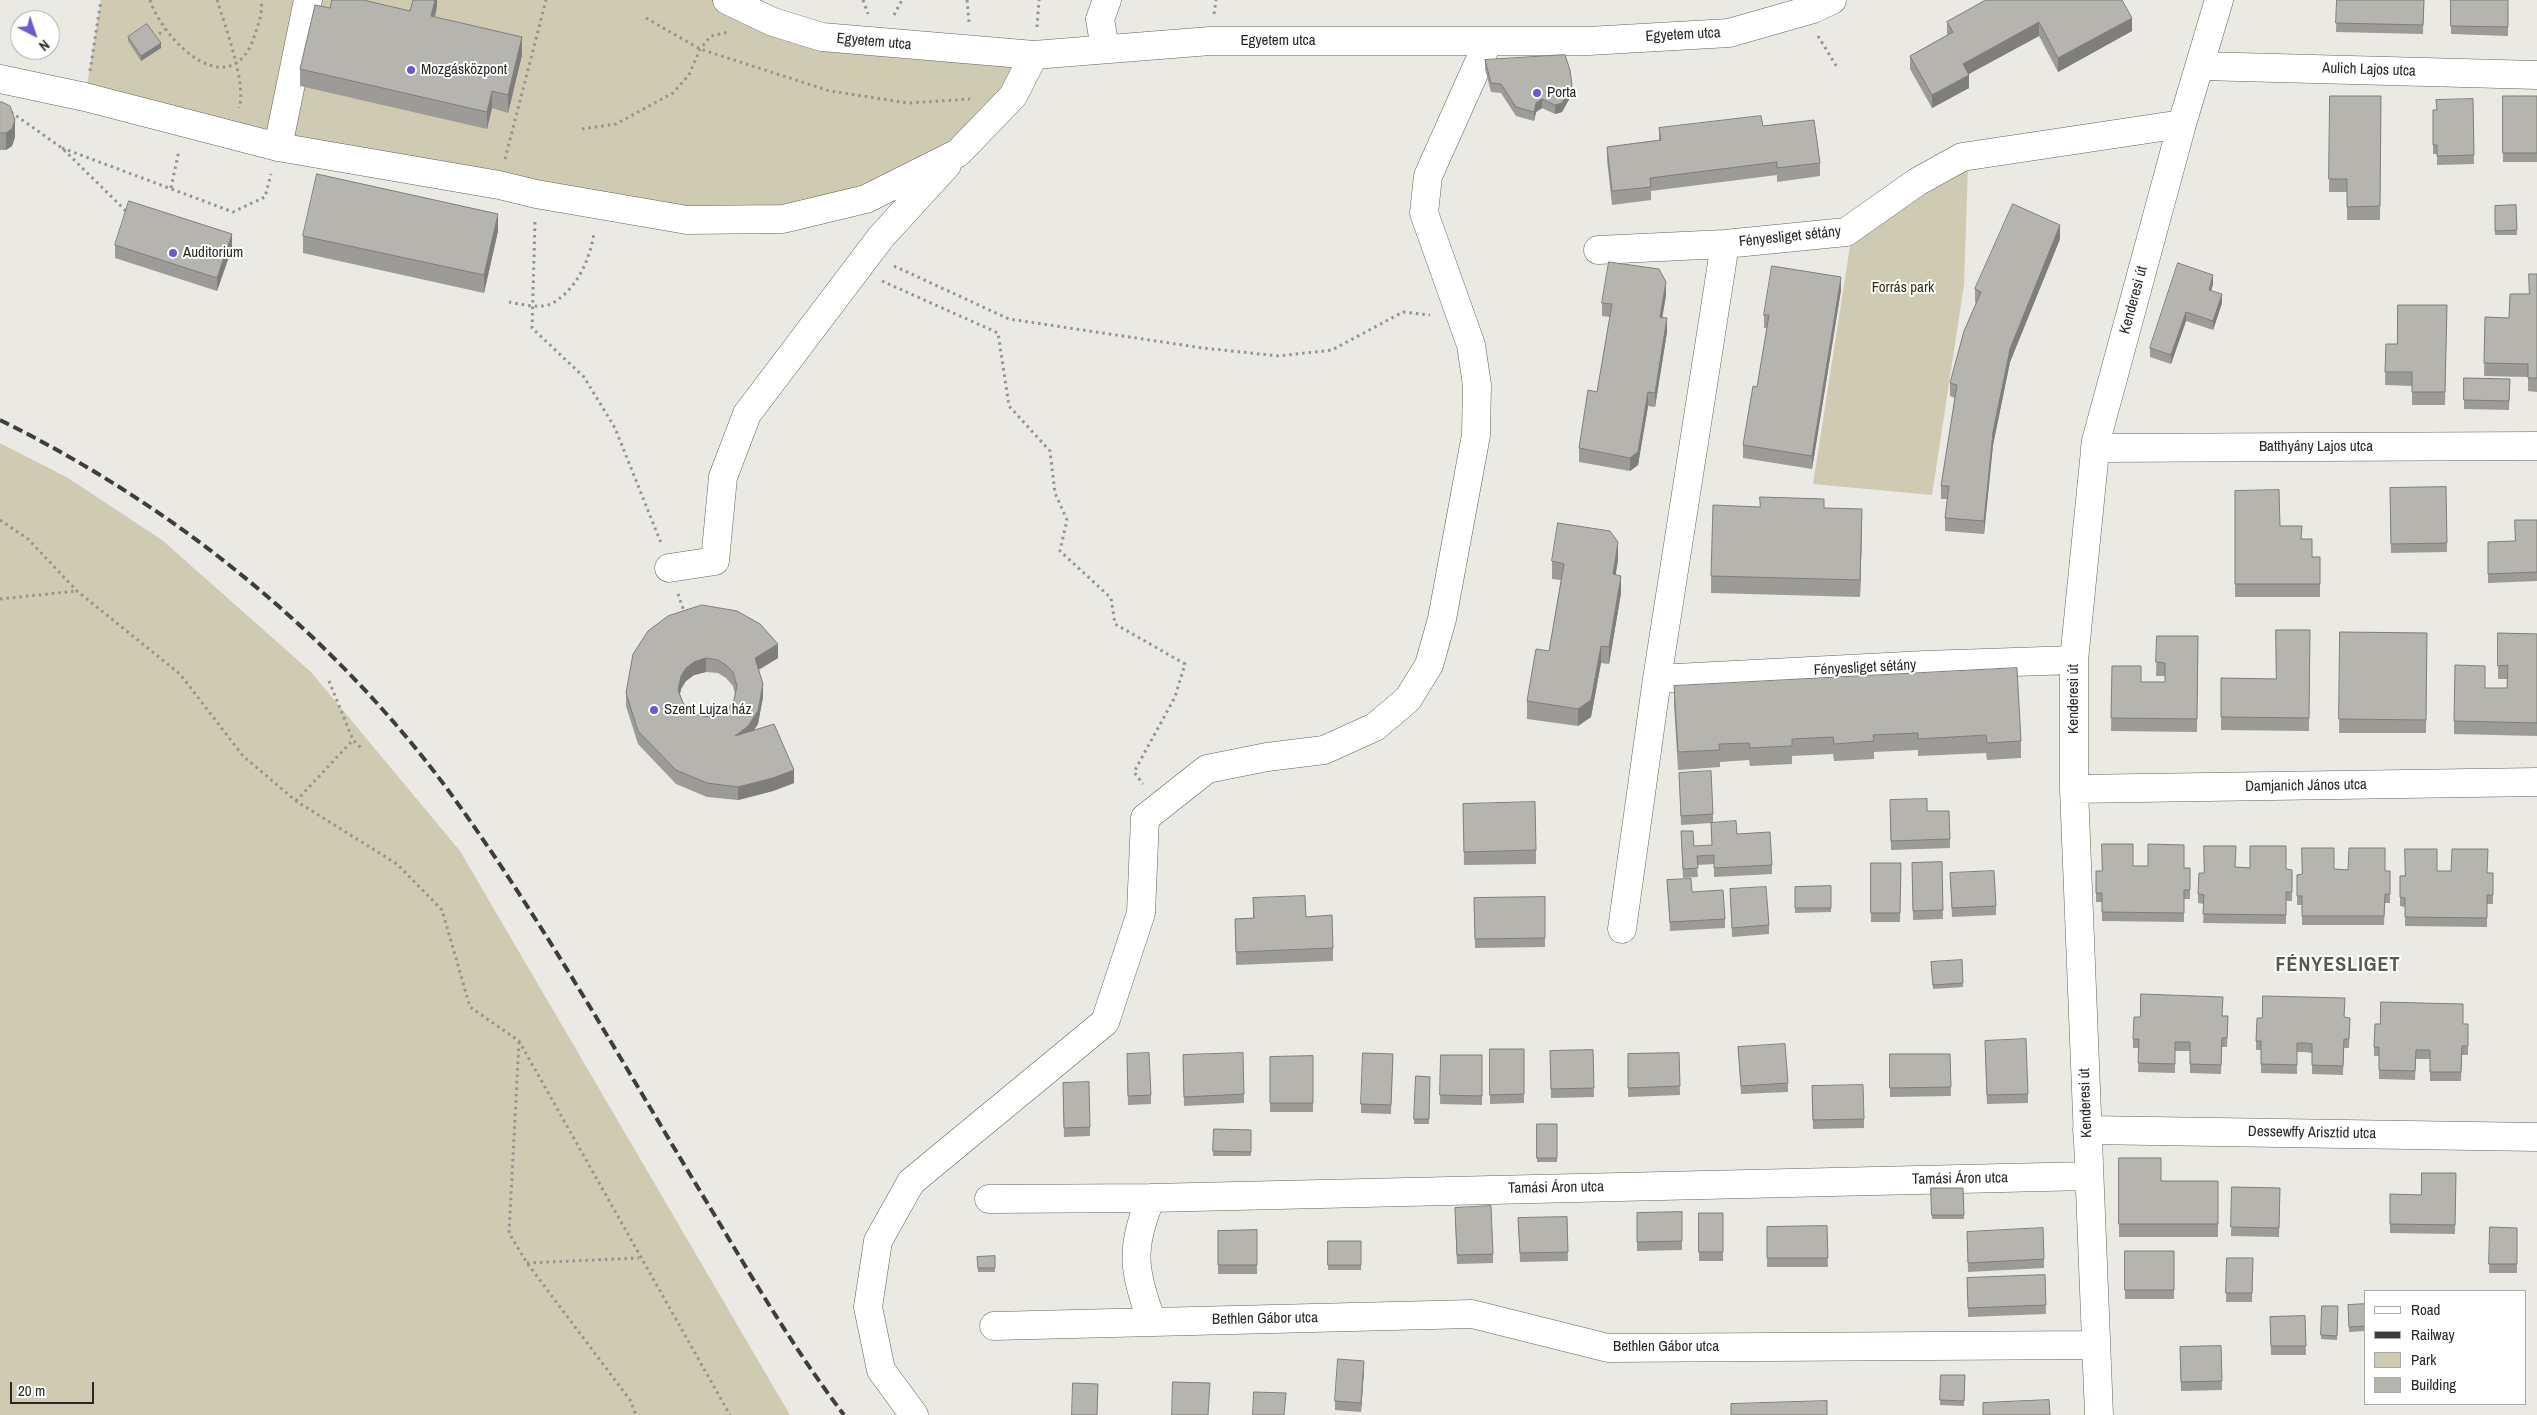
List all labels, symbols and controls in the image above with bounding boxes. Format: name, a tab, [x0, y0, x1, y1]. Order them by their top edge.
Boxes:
north arrow	[10, 10, 60, 60]
street label: Egyetem utca	[1645, 24, 1721, 46]
street label: Egyetem utca	[836, 30, 912, 54]
street label: Egyetem utca	[1240, 32, 1316, 50]
text: N	[35, 36, 53, 55]
street label: Aulich Lajos utca	[2322, 59, 2416, 81]
place label: Mozgásközpont	[421, 61, 507, 79]
marker: Mozgásközpont	[405, 64, 417, 76]
place label: Porta	[1547, 84, 1576, 102]
marker: Porta	[1531, 87, 1543, 99]
street label: Fényesliget sétány	[1738, 223, 1842, 251]
place label: Auditorium	[183, 244, 243, 262]
marker: Auditorium	[167, 247, 179, 259]
street label: Kenderesi út	[2116, 264, 2152, 336]
park label: Forrás park	[1872, 279, 1934, 297]
street label: Batthyány Lajos utca	[2259, 438, 2373, 456]
street label: Fényesliget sétány	[1813, 656, 1917, 680]
street label: Kenderesi út	[2065, 664, 2083, 734]
place label: Szent Lujza ház	[664, 701, 752, 719]
marker: Szent Lujza ház	[648, 704, 660, 716]
street label: Damjanich János utca	[2245, 776, 2367, 796]
district label: FÉNYESLIGET	[2274, 954, 2402, 978]
street label: Kenderesi út	[2076, 1068, 2096, 1138]
street label: Dessewffy Arisztid utca	[2248, 1123, 2376, 1143]
street label: Tamási Áron utca	[1912, 1169, 2008, 1189]
street label: Tamási Áron utca	[1508, 1178, 1604, 1198]
legend	[2364, 1290, 2527, 1405]
text: Road	[2411, 1299, 2440, 1320]
street label: Bethlen Gábor utca	[1212, 1309, 1318, 1329]
text: Railway	[2411, 1324, 2455, 1345]
street label: Bethlen Gábor utca	[1613, 1338, 1719, 1356]
text: Park	[2411, 1349, 2436, 1370]
scale bar	[12, 1372, 96, 1404]
text: Building	[2411, 1374, 2456, 1395]
text: 20 m	[18, 1380, 45, 1401]

